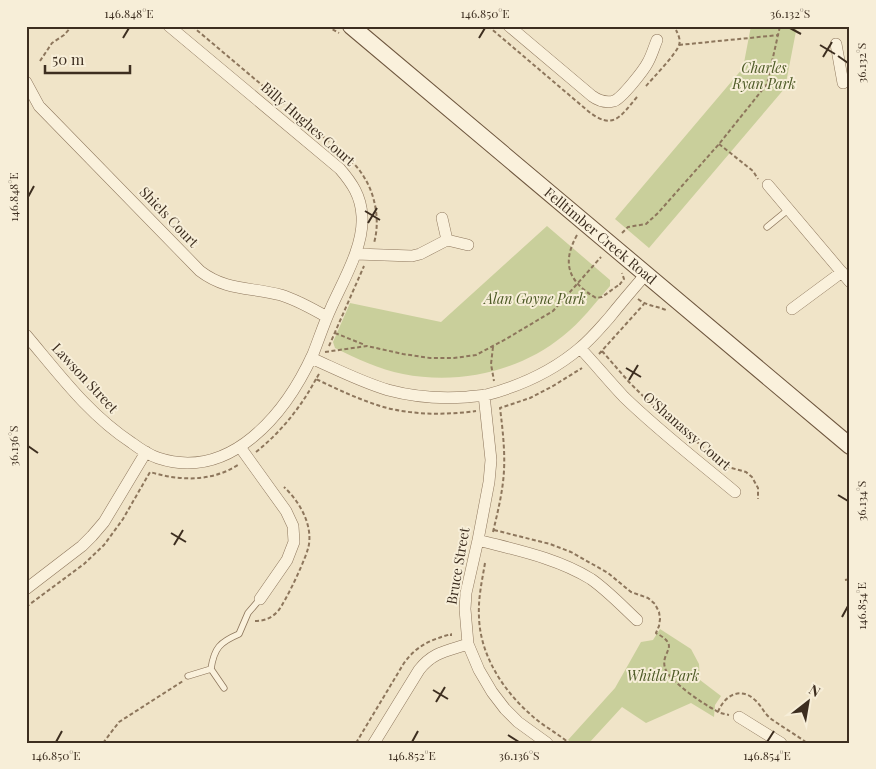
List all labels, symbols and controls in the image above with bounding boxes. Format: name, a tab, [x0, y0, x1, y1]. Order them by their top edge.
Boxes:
text: 146.848°E	[104, 5, 154, 21]
text: 146.850°E	[461, 5, 509, 21]
text: 36.132°S	[770, 5, 810, 21]
scale bar	[45, 42, 130, 74]
text: 36.132°S	[853, 43, 869, 83]
text: 50 m	[52, 49, 85, 69]
park label: Charles Ryan Park	[731, 58, 796, 93]
street label: Billy Hughes Court	[257, 78, 360, 170]
text: 146.848°E	[5, 172, 21, 222]
street label: Shiels Court	[136, 182, 204, 252]
street label: Felltimber Creek Road	[541, 183, 661, 288]
park label: Alan Goyne Park	[482, 289, 586, 308]
street label: Lawson Street	[48, 339, 123, 418]
street label: O'Shanassy Court	[639, 387, 736, 475]
text: 36.136°S	[5, 426, 21, 466]
text: 36.134°S	[853, 481, 869, 521]
street label: Bruce Street	[441, 525, 474, 606]
text: 146.854°E	[853, 582, 869, 630]
park label: Whitla Park	[627, 666, 699, 685]
north arrow	[784, 676, 834, 726]
text: N	[806, 680, 824, 701]
text: 146.850°E	[32, 747, 80, 763]
text: 146.852°E	[388, 747, 436, 763]
text: 36.136°S	[499, 747, 539, 763]
text: 146.854°E	[743, 747, 791, 763]

